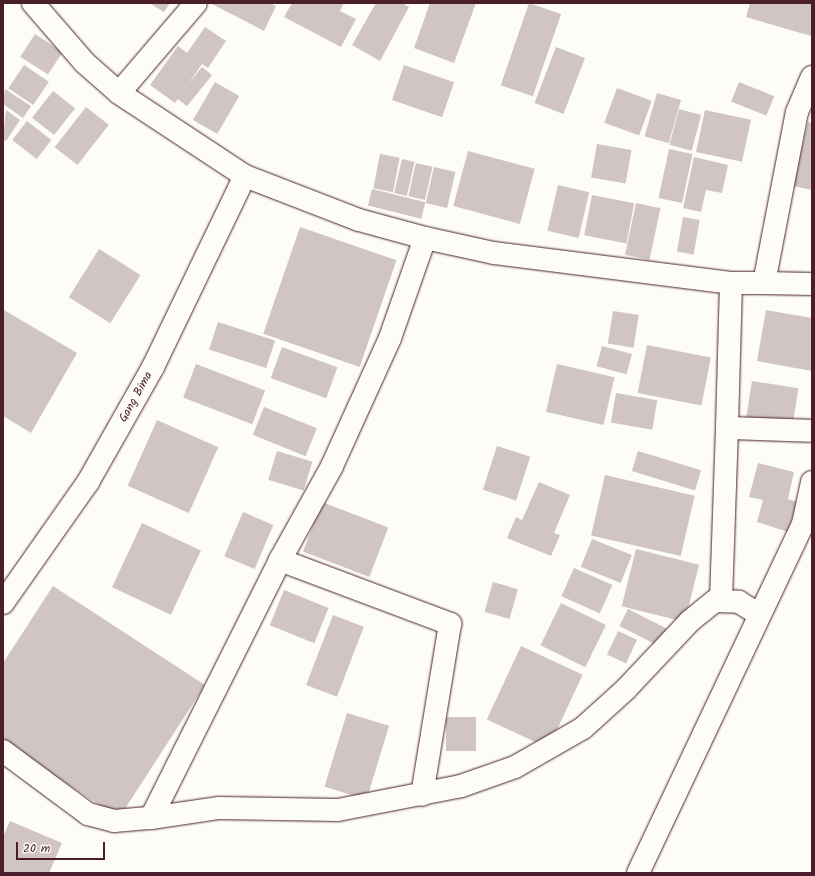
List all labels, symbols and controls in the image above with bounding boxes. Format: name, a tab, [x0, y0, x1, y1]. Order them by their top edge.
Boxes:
street label: Gang Bima	[116, 369, 156, 425]
scale bar	[18, 834, 107, 860]
text: 20 m	[23, 839, 50, 858]

